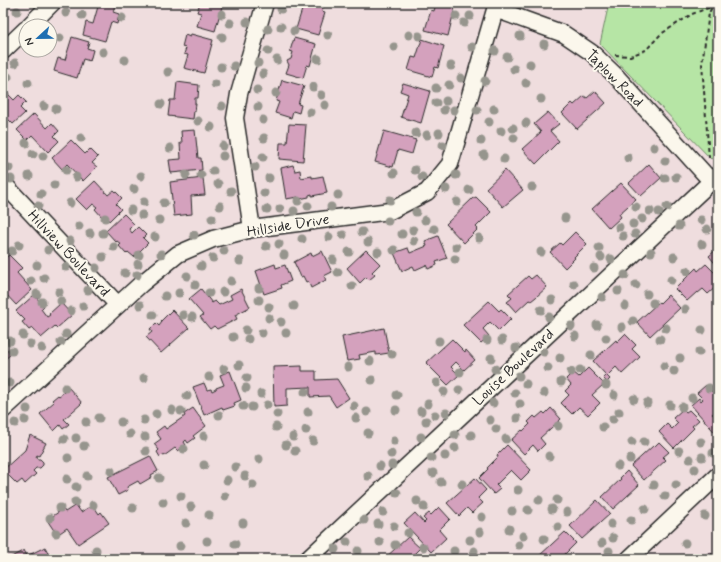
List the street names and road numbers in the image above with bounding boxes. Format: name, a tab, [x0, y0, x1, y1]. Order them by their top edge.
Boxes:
street label: Taplow Road	[581, 46, 647, 112]
street label: Hillview Boulevard	[23, 206, 114, 302]
street label: Hillside Drive	[245, 210, 331, 242]
street label: Louise Boulevard	[469, 325, 559, 411]

